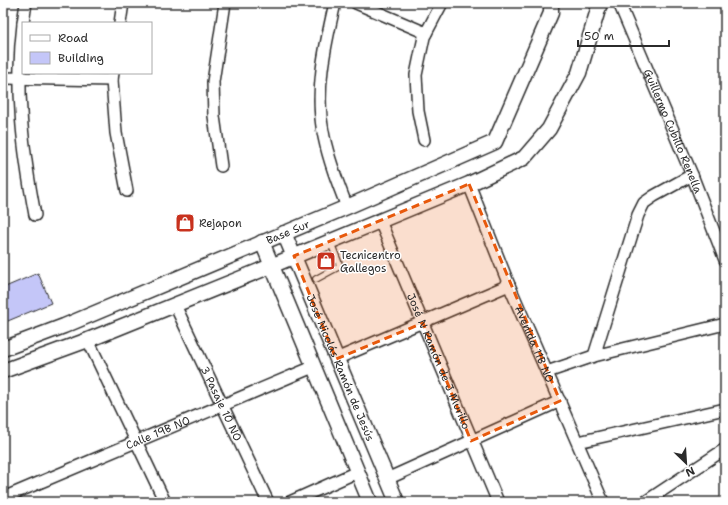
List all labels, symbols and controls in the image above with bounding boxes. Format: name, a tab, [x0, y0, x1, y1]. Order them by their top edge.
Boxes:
legend	[22, 22, 152, 74]
scale bar	[578, 22, 669, 48]
text: 50 m	[584, 28, 614, 44]
text: Road	[58, 30, 89, 46]
text: Building	[58, 50, 104, 66]
street label: Guillermo Cubillo Renella	[640, 67, 706, 196]
shop icon: Rejapon	[174, 212, 196, 234]
place label: Rejapon	[199, 216, 242, 231]
street label: Base Sur	[264, 216, 312, 248]
place label: Tecnicentro Gallegos	[340, 248, 401, 276]
shop icon: Tecnicentro Gallegos	[315, 250, 337, 272]
street label: José N Ramón de J Murillo	[404, 291, 474, 432]
street label: José Nicolás Ramón de Jesús	[303, 292, 378, 443]
street label: Avenida 11B NO	[511, 303, 558, 385]
street label: 3 Pasaje 10 NO	[197, 364, 246, 444]
street label: Calle 19B NO	[123, 412, 192, 453]
north arrow	[666, 443, 706, 483]
text: N	[683, 463, 697, 480]

